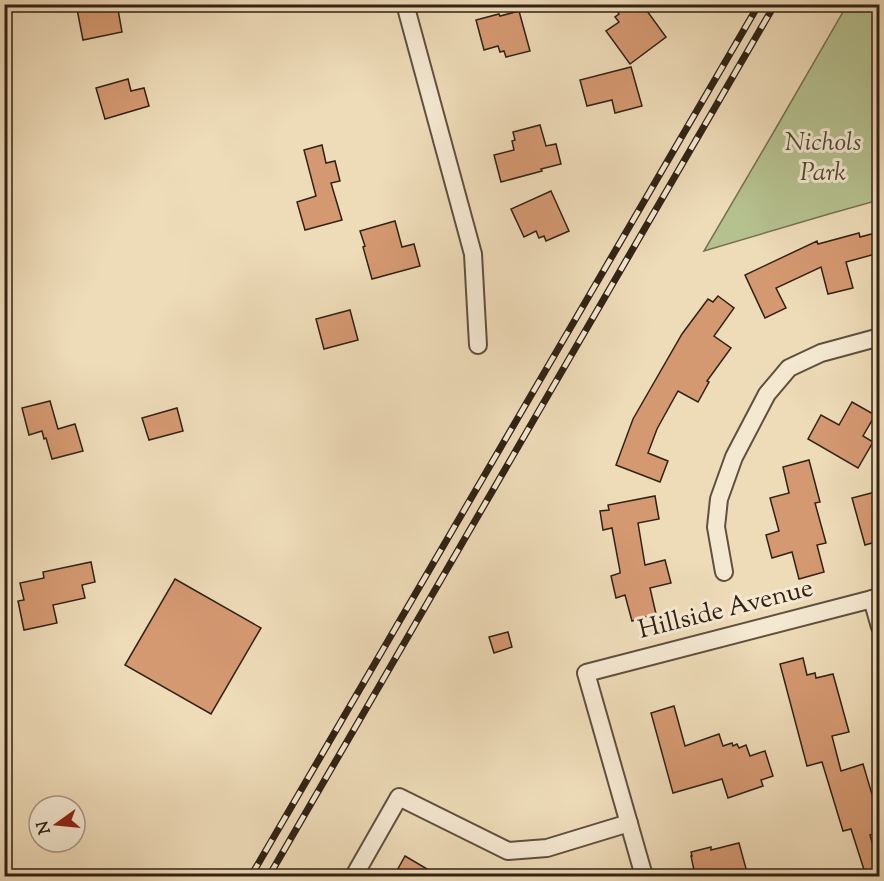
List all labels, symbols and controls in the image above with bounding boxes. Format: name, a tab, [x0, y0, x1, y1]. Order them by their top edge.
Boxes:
park label: Nichols Park	[785, 125, 861, 192]
street label: Hillside Avenue	[635, 570, 817, 650]
north arrow	[27, 794, 87, 854]
text: N	[32, 818, 58, 836]

